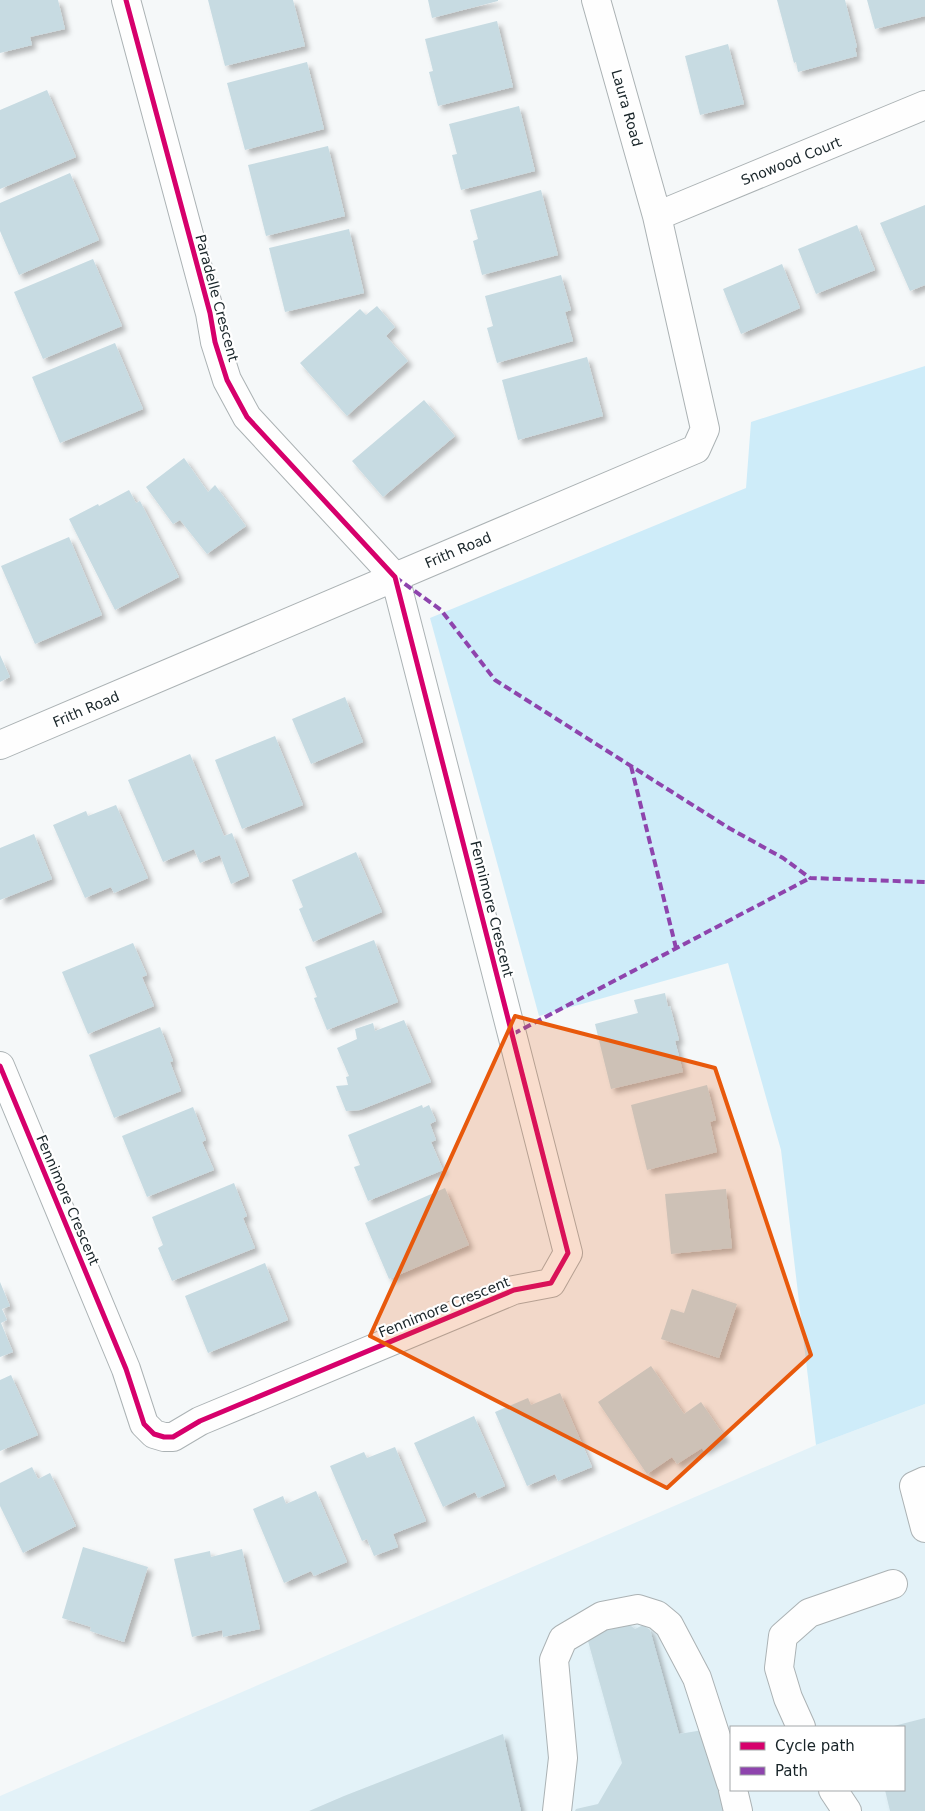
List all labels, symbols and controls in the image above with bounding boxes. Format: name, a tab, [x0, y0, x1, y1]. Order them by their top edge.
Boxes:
street label: Laura Road	[608, 68, 646, 148]
street label: Snowood Court	[739, 133, 844, 188]
street label: Paradelle Crescent	[192, 233, 242, 364]
street label: Frith Road	[422, 529, 494, 571]
street label: Frith Road	[50, 688, 122, 730]
street label: Fennimore Crescent	[467, 839, 517, 979]
street label: Fennimore Crescent	[33, 1132, 103, 1268]
street label: Fennimore Crescent	[376, 1273, 512, 1341]
legend	[730, 1726, 905, 1791]
text: Cycle path	[775, 1737, 855, 1755]
text: Path	[775, 1762, 808, 1780]

